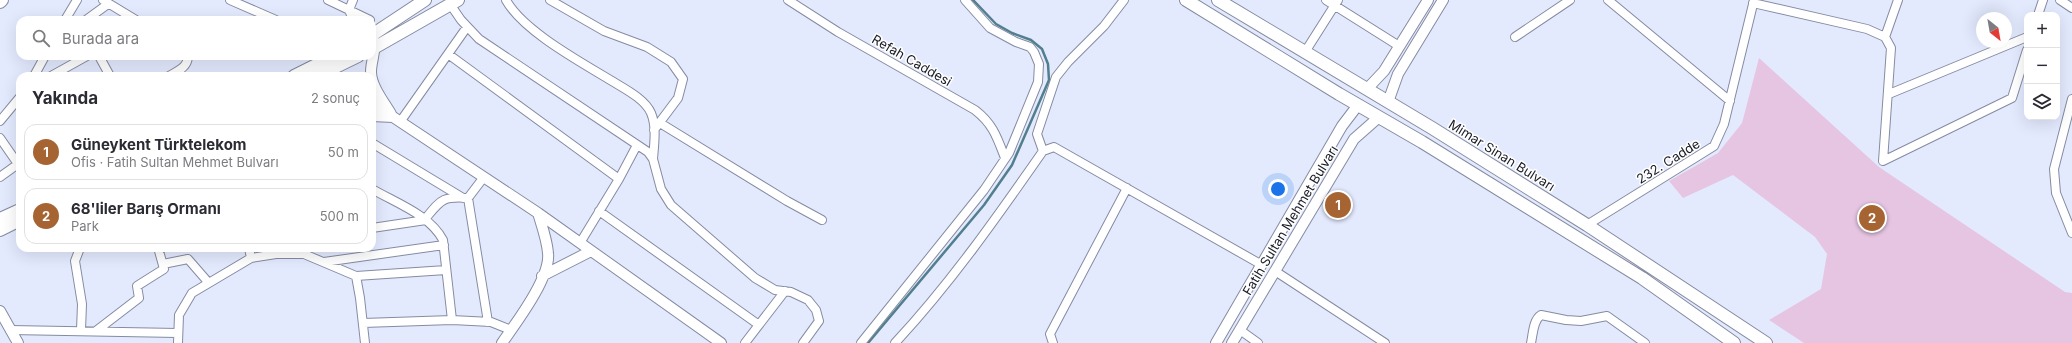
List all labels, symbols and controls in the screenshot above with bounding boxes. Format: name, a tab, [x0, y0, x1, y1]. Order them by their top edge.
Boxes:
north arrow	[1976, 12, 2012, 48]
map controls	[2024, 12, 2060, 120]
button: +	[2024, 12, 2060, 48]
search box	[16, 16, 376, 60]
icon: search	[30, 27, 52, 49]
text: Burada ara	[62, 29, 139, 48]
street label: Refah Caddesi	[869, 31, 955, 89]
button: −	[2024, 48, 2060, 84]
button: layers	[2024, 84, 2060, 120]
text: Yakında	[32, 88, 98, 108]
text: 2 sonuç	[311, 90, 360, 106]
street label: Mimar Sinan Bulvarı	[1446, 116, 1558, 194]
text: Güneykent Türktelekom	[71, 135, 247, 154]
street label: 232. Cadde	[1633, 135, 1703, 187]
street label: Fatih Sultan Mehmet Bulvarı	[1239, 142, 1341, 298]
text: 1	[43, 144, 49, 160]
text: 50 m	[328, 144, 359, 160]
text: Ofis · Fatih Sultan Mehmet Bulvarı	[71, 154, 279, 170]
your location	[1268, 179, 1288, 199]
pin: 1	[1325, 190, 1351, 220]
text: 68'liler Barış Ormanı	[71, 199, 221, 218]
pin: 2	[1859, 203, 1885, 233]
text: 2	[42, 208, 50, 224]
text: 500 m	[320, 208, 359, 224]
text: Park	[71, 218, 99, 234]

